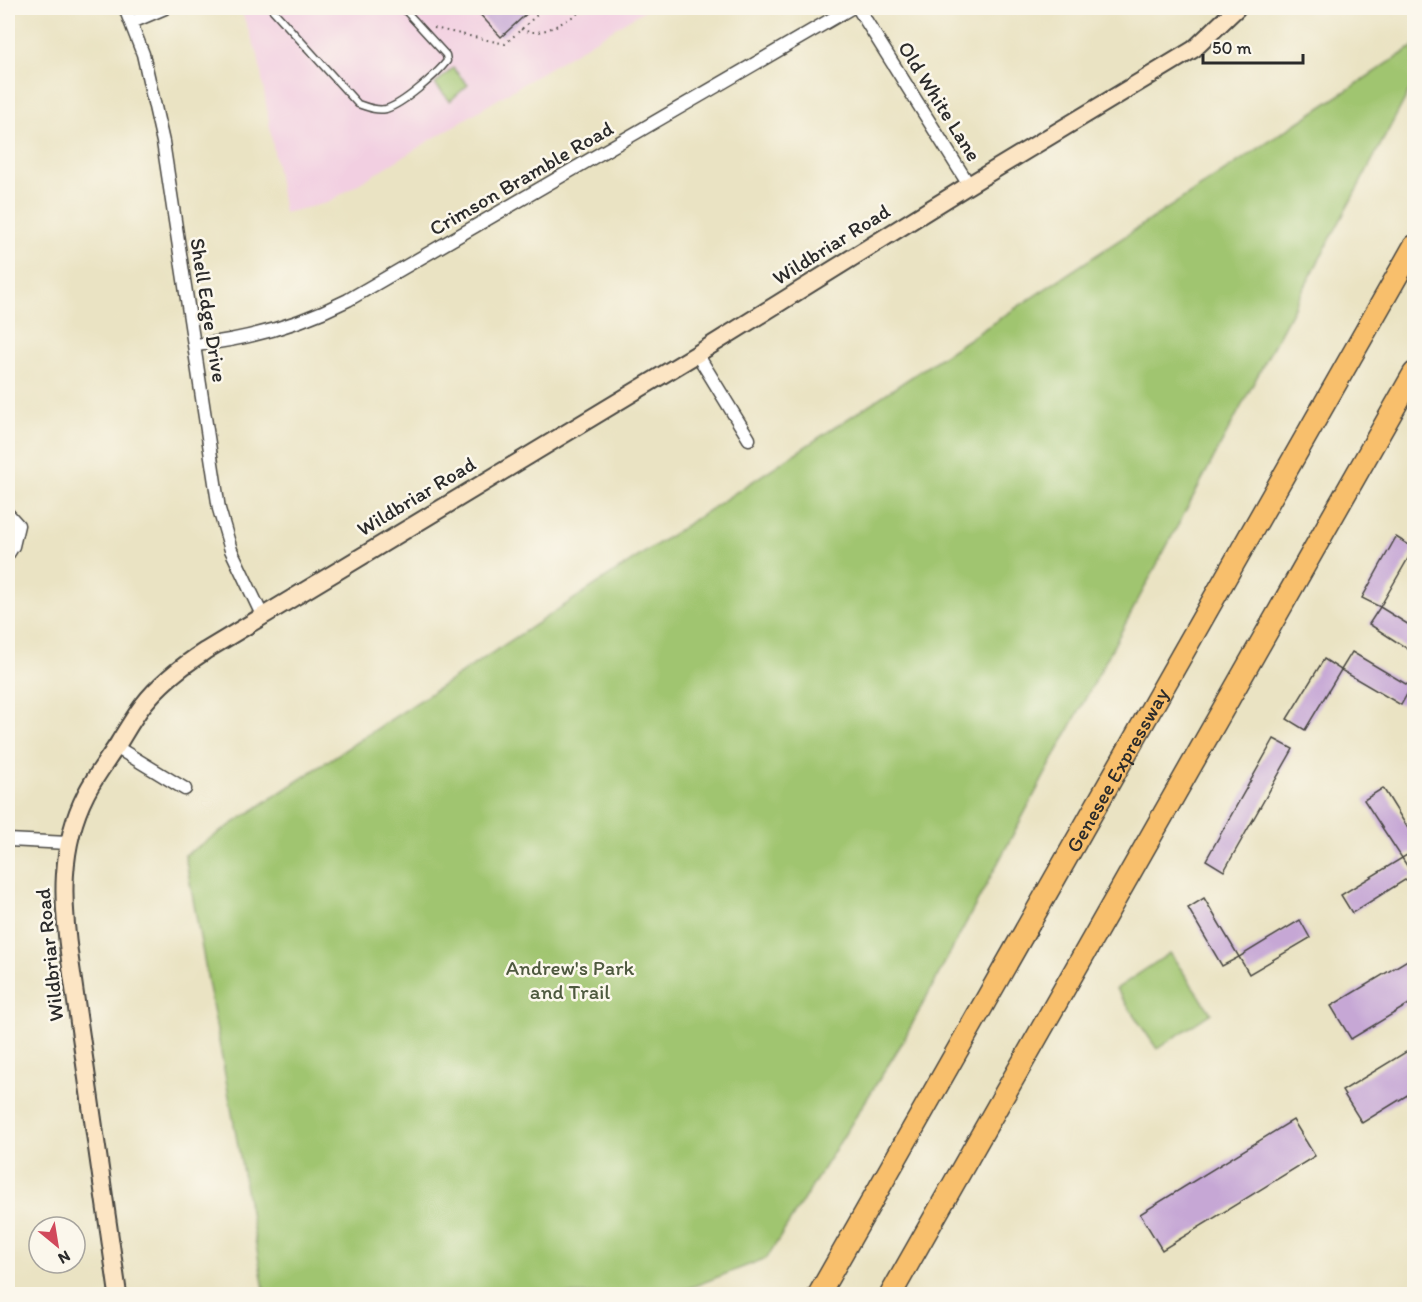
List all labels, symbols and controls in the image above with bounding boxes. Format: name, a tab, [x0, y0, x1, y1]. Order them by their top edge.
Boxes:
scale bar	[1203, 27, 1304, 65]
street label: Old White Lane	[893, 36, 987, 166]
text: 50 m	[1212, 37, 1252, 59]
street label: Crimson Bramble Road	[425, 115, 618, 241]
street label: Wildbriar Road	[768, 198, 895, 290]
street label: Shell Edge Drive	[185, 236, 233, 384]
street label: Wildbriar Road	[352, 451, 480, 541]
street label: Genesee Expressway	[1060, 683, 1173, 857]
street label: Wildbriar Road	[30, 887, 68, 1023]
park label: Andrew's Park and Trail	[506, 955, 634, 1004]
north arrow	[27, 1215, 87, 1275]
text: N	[55, 1247, 74, 1268]

